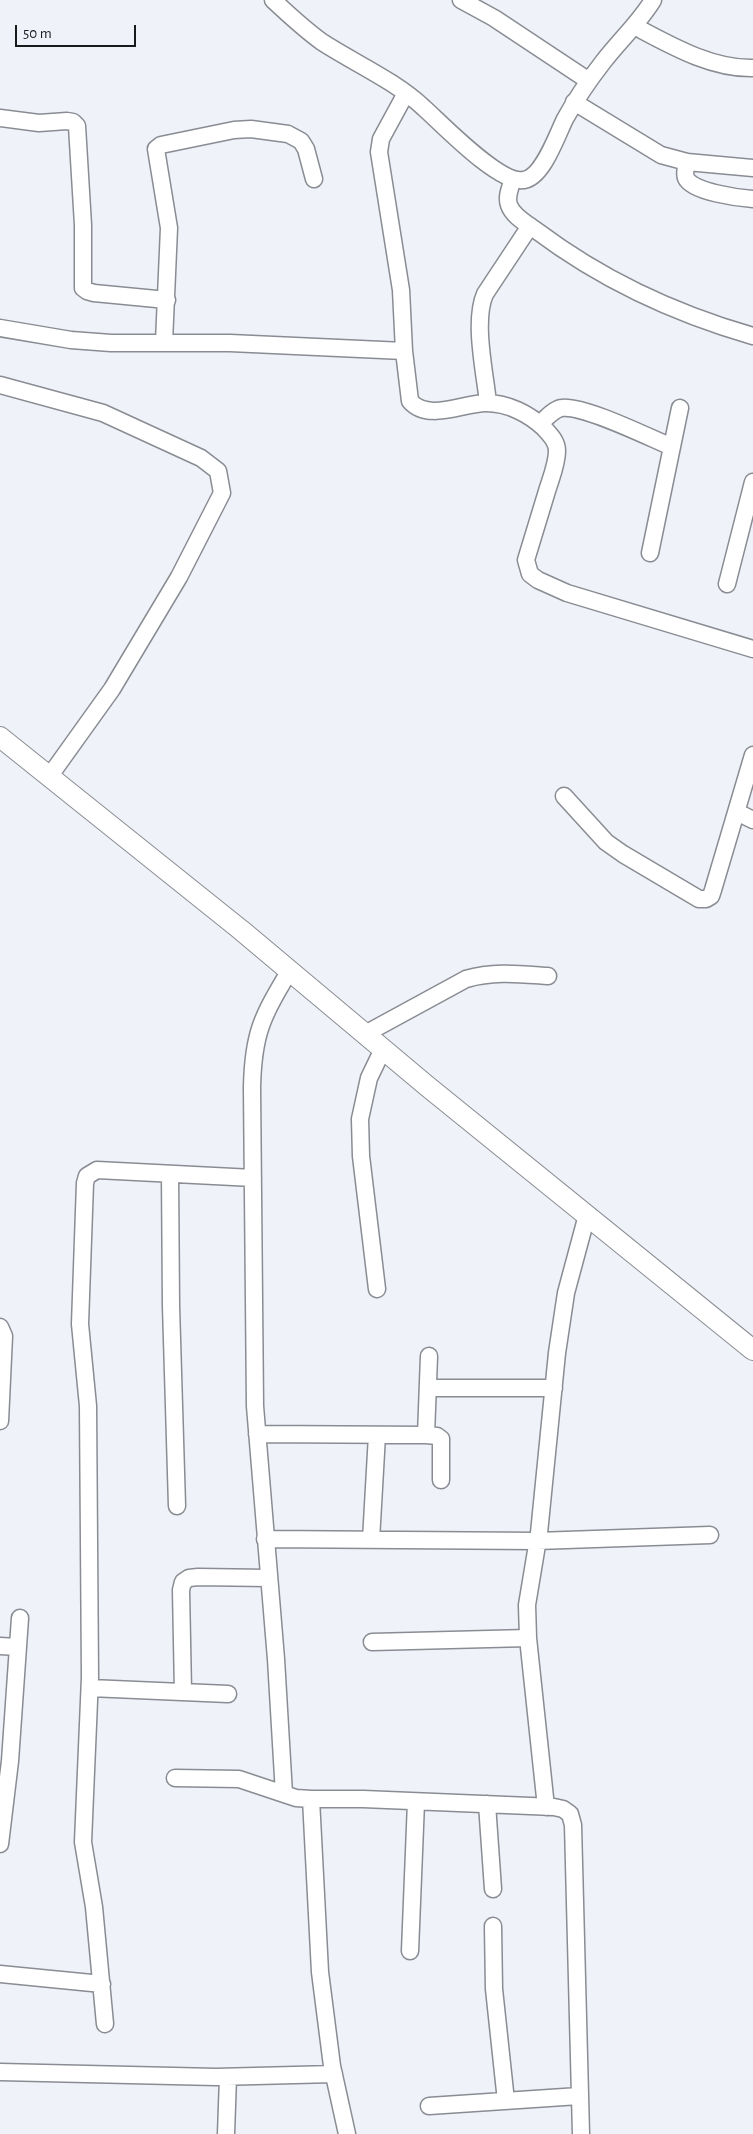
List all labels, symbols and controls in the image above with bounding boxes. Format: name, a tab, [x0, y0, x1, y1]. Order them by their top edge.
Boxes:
scale bar	[18, 15, 139, 47]
text: 50 m	[23, 26, 52, 41]

